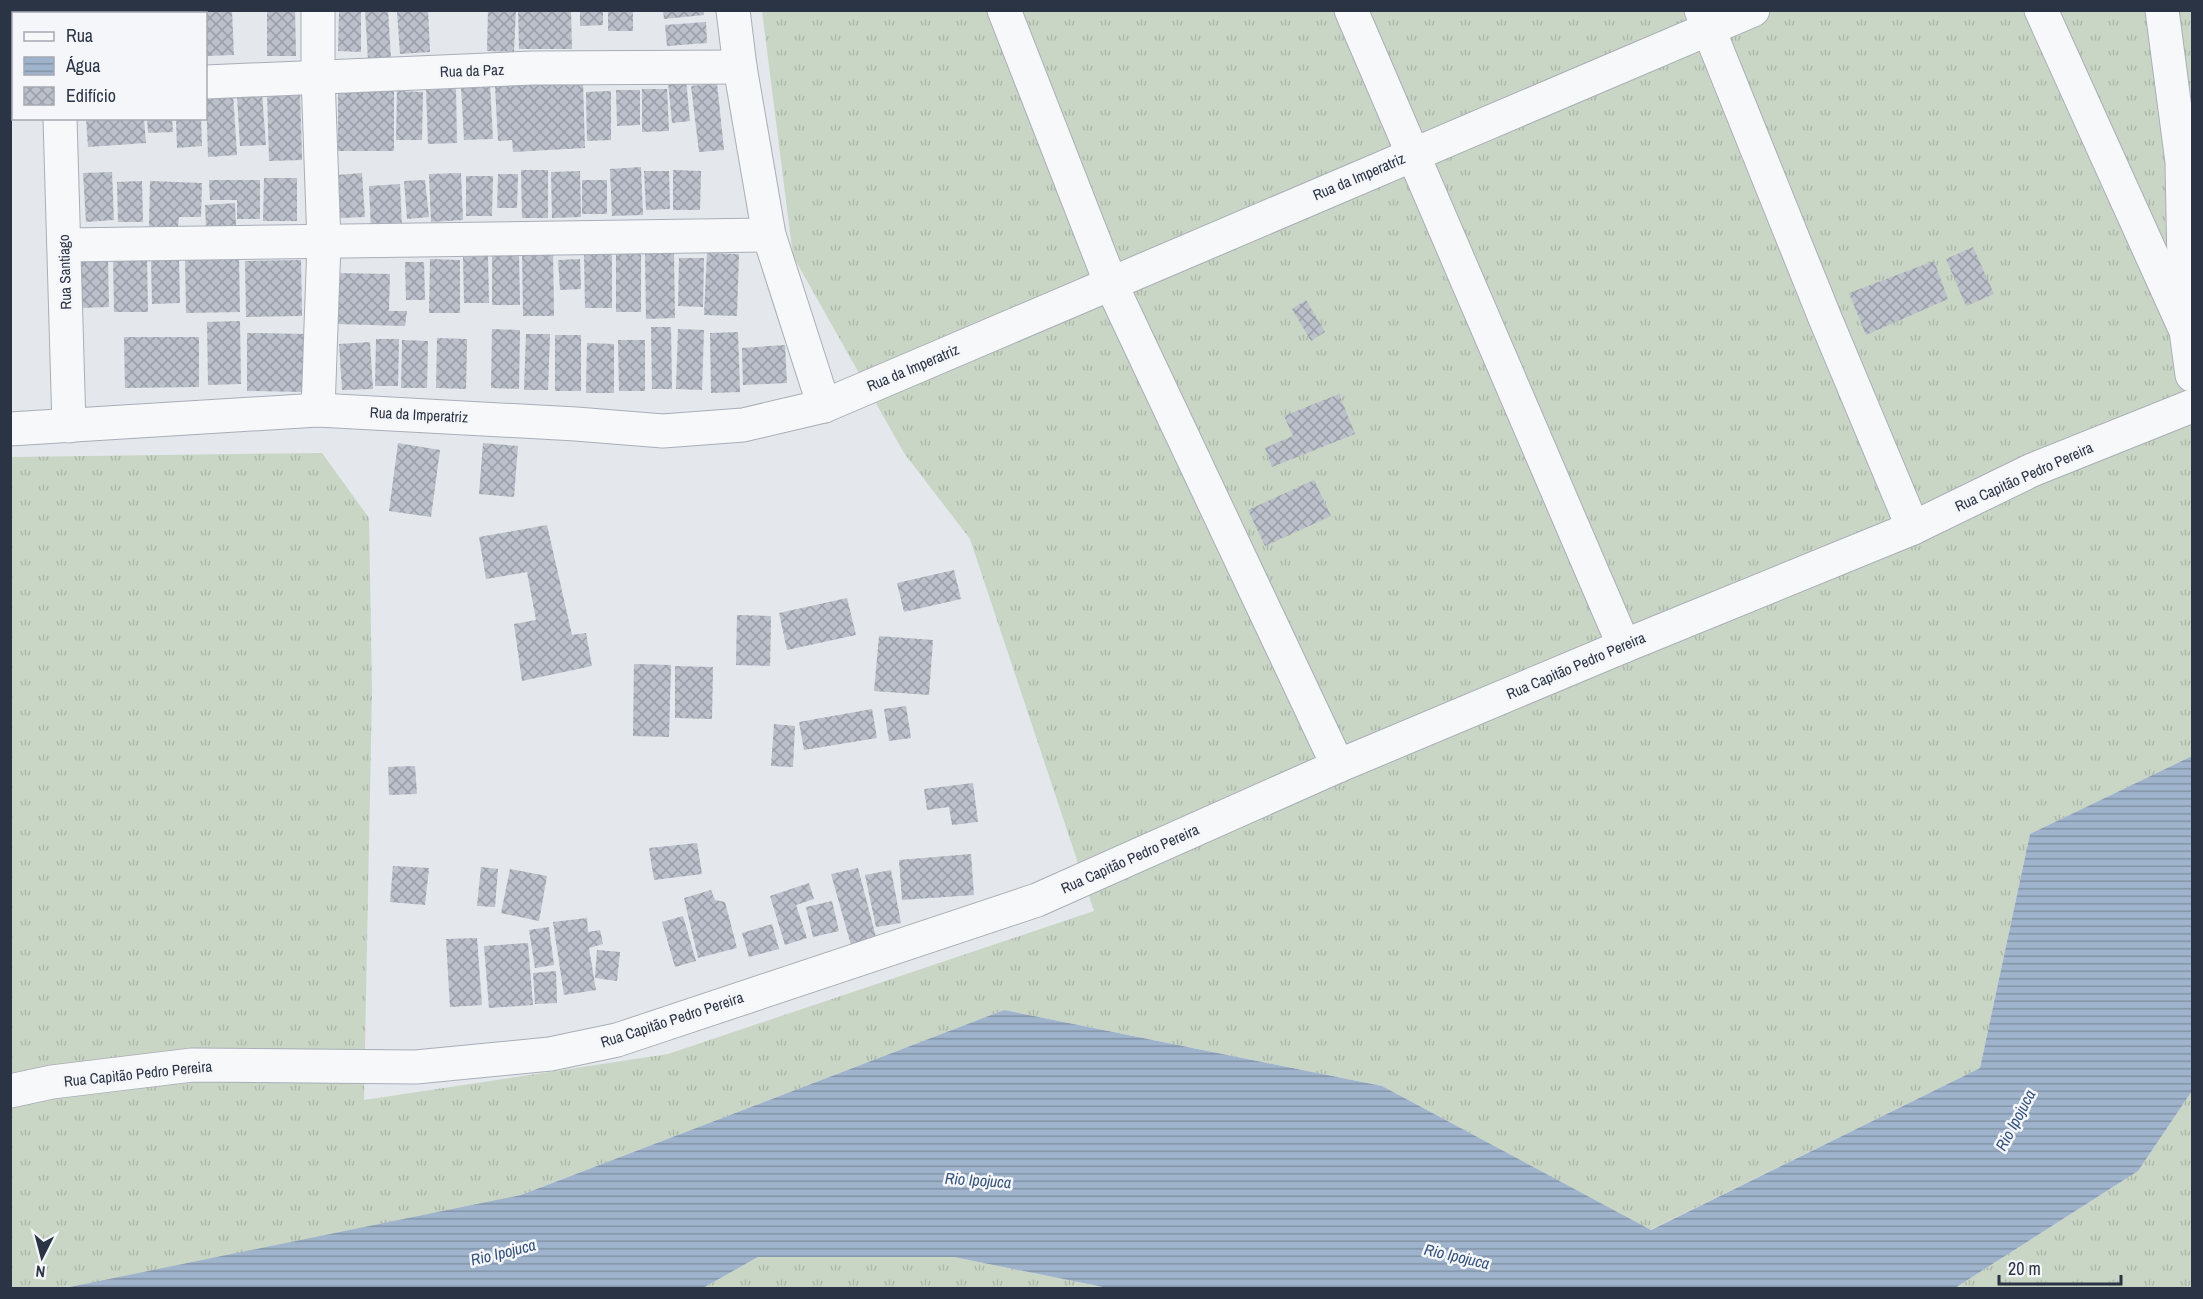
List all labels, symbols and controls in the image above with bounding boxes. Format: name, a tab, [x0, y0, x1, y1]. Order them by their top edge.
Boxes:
legend	[12, 12, 207, 120]
text: Rua	[66, 23, 93, 48]
text: Água	[65, 53, 100, 78]
street label: Rua da Paz	[439, 59, 504, 82]
text: Edifício	[66, 83, 116, 108]
street label: Rua da Imperatriz	[1309, 148, 1408, 205]
street label: Rua Santiago	[53, 234, 76, 310]
street label: Rua da Imperatriz	[863, 339, 962, 396]
street label: Rua da Imperatriz	[369, 401, 469, 428]
street label: Rua Capitão Pedro Pereira	[1951, 437, 2096, 516]
street label: Rua Capitão Pedro Pereira	[1503, 627, 1649, 704]
street label: Rua Capitão Pedro Pereira	[1057, 819, 1202, 898]
street label: Rua Capitão Pedro Pereira	[598, 986, 746, 1053]
street label: Rua Capitão Pedro Pereira	[63, 1055, 213, 1092]
water label: Rio Ipojuca	[1990, 1086, 2040, 1154]
water label: Rio Ipojuca	[944, 1167, 1012, 1193]
north arrow	[12, 1227, 72, 1287]
water label: Rio Ipojuca	[468, 1233, 538, 1271]
water label: Rio Ipojuca	[1422, 1238, 1492, 1274]
scale bar	[1999, 1248, 2120, 1286]
text: 20 m	[2008, 1256, 2041, 1281]
text: N	[35, 1260, 46, 1283]

